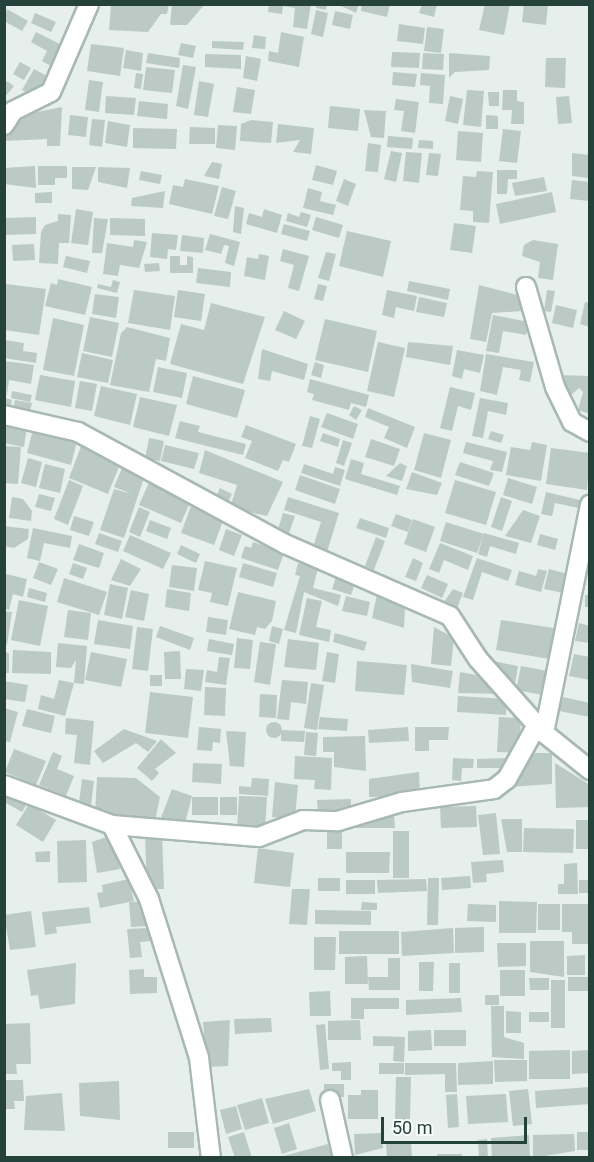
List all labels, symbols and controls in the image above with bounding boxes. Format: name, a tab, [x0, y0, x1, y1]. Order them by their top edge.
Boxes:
scale bar	[384, 1105, 530, 1143]
text: 50 m	[392, 1117, 432, 1138]

